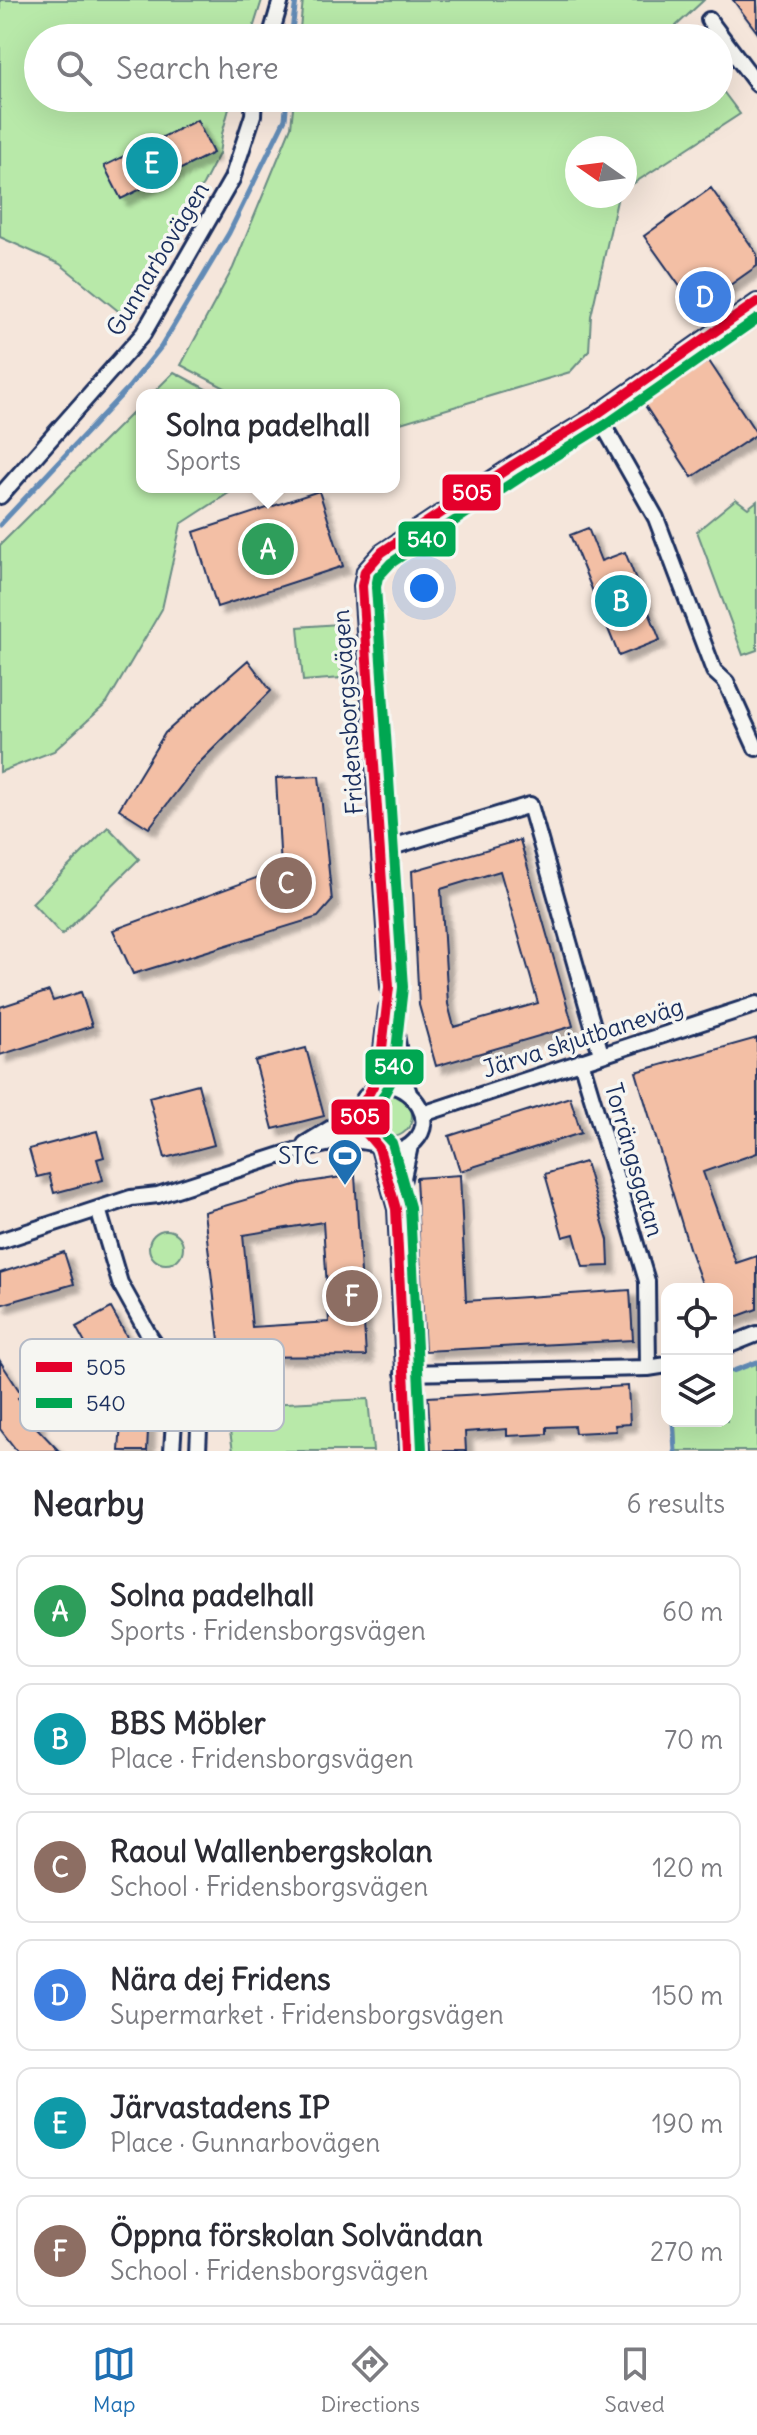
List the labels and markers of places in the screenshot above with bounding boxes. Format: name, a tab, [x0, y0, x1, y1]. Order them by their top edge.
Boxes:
pin: E	[126, 133, 178, 193]
pin: D	[679, 267, 731, 327]
pin: A	[242, 519, 294, 579]
pin: B	[595, 571, 647, 631]
pin: C	[260, 853, 312, 913]
sports icon: STC	[326, 1137, 364, 1187]
place label: STC	[278, 1140, 319, 1170]
pin: F	[326, 1266, 378, 1326]

